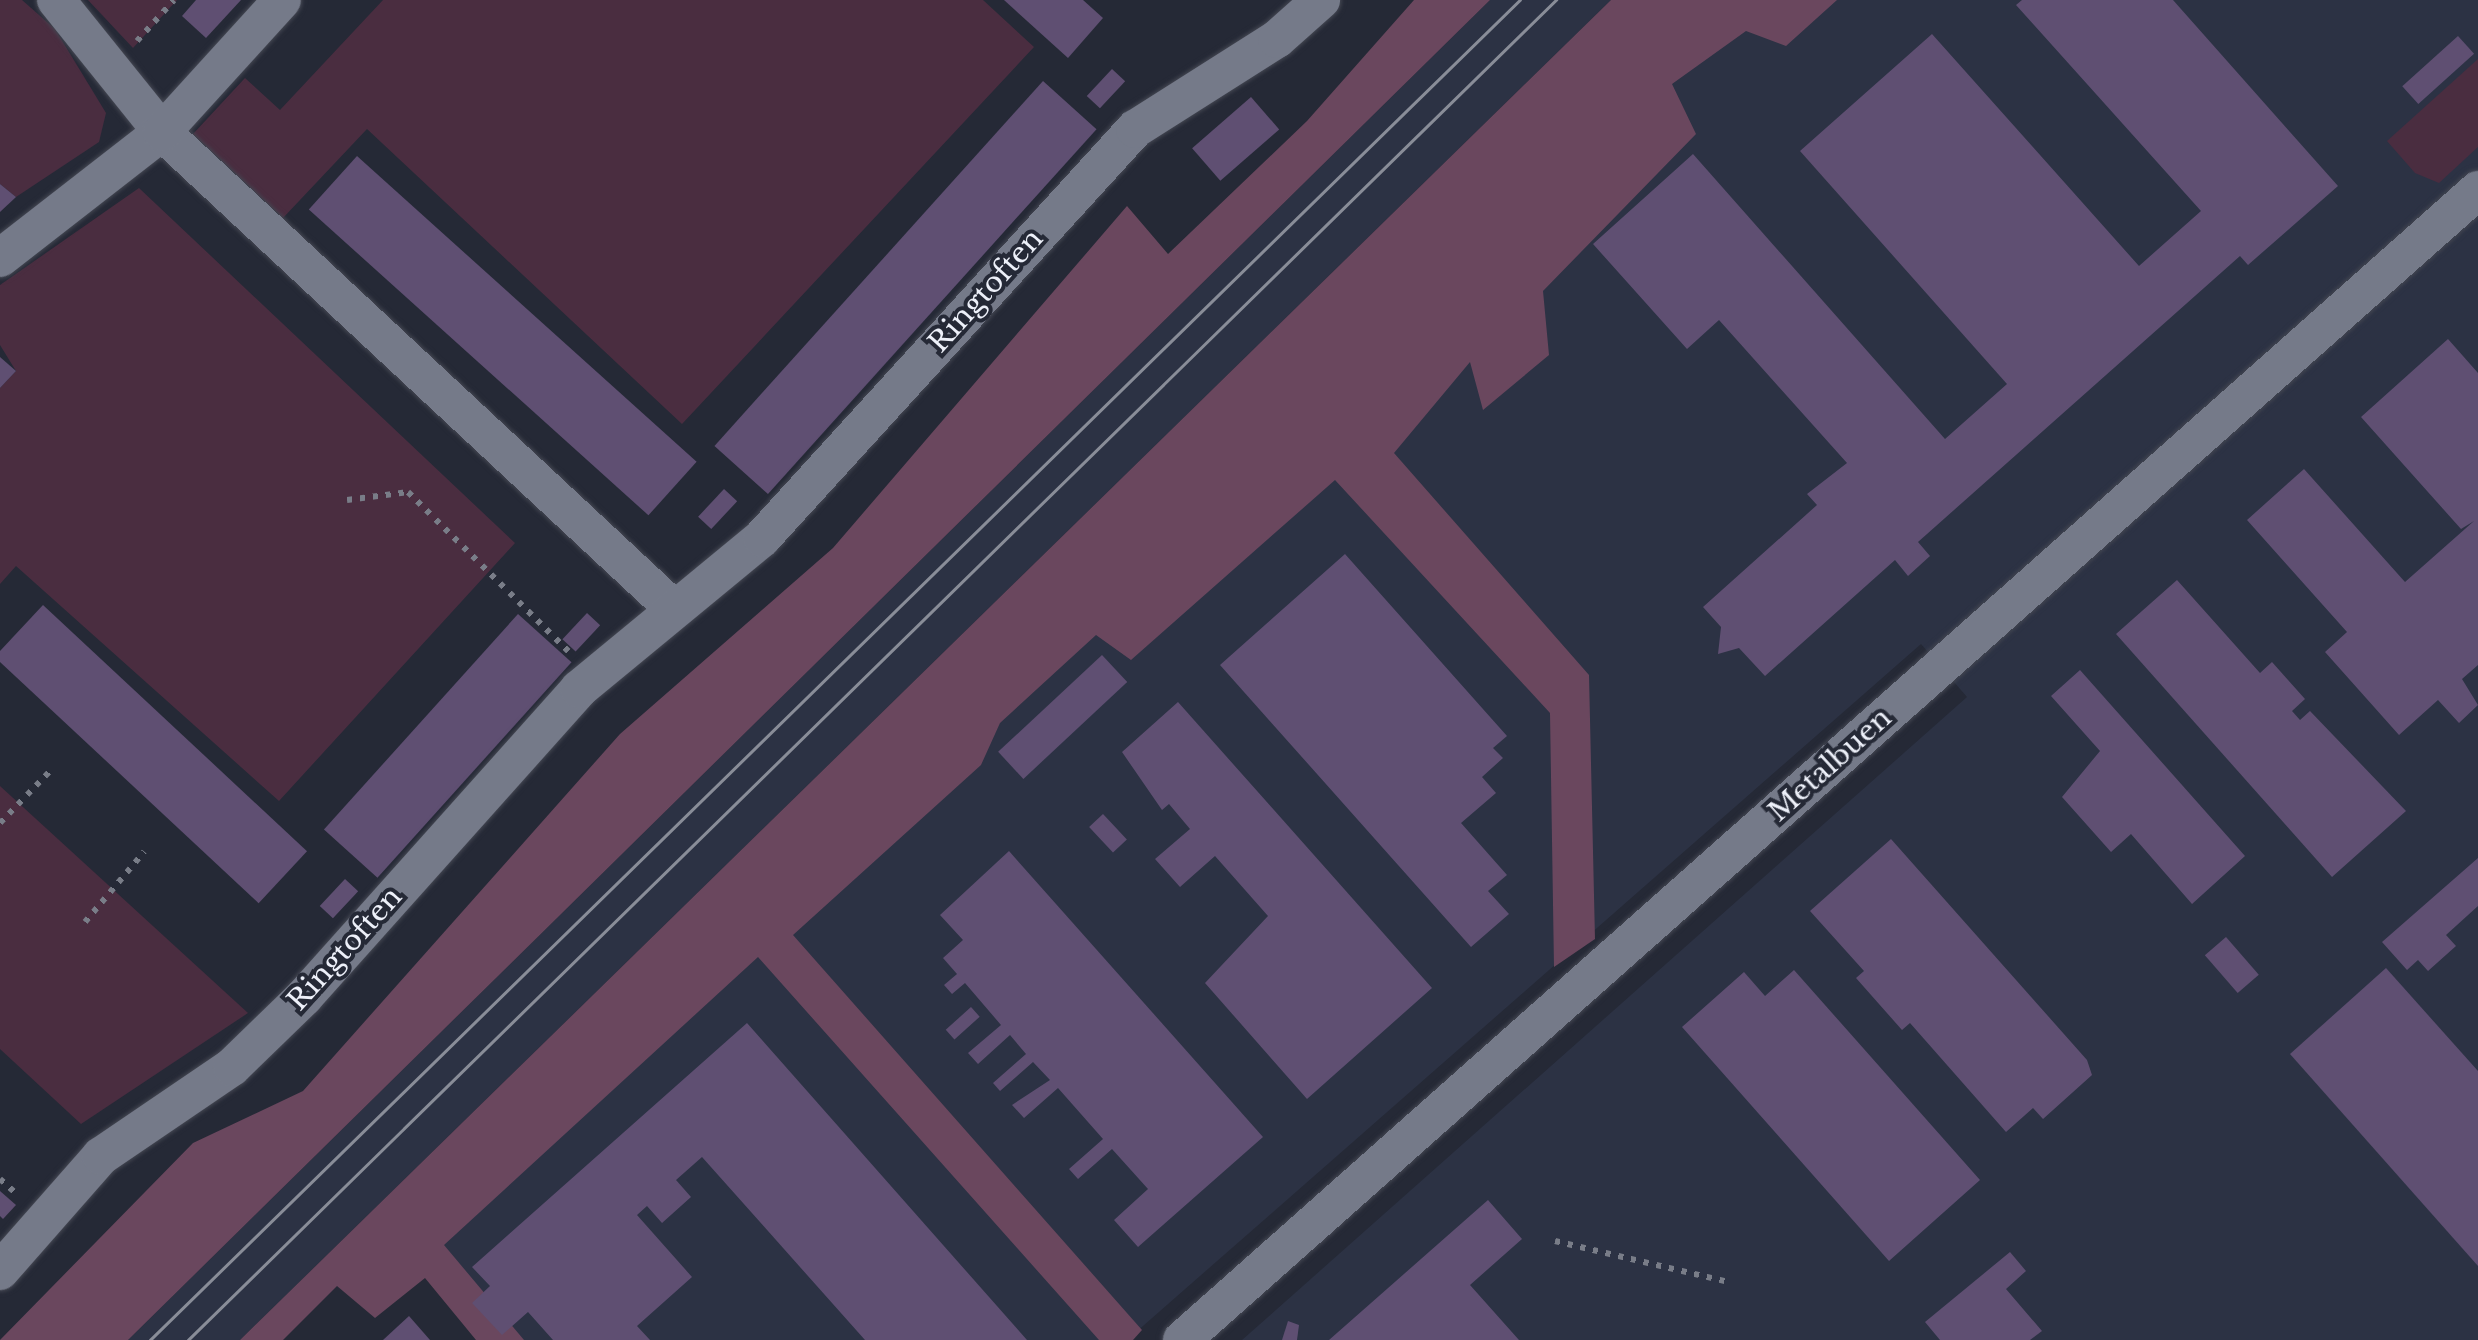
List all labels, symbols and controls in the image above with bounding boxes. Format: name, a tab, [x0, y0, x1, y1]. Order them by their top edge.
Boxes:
street label: Ringtoften	[922, 223, 1050, 359]
street label: Metalbuen	[1762, 701, 1898, 829]
street label: Ringtoften	[281, 881, 409, 1017]

